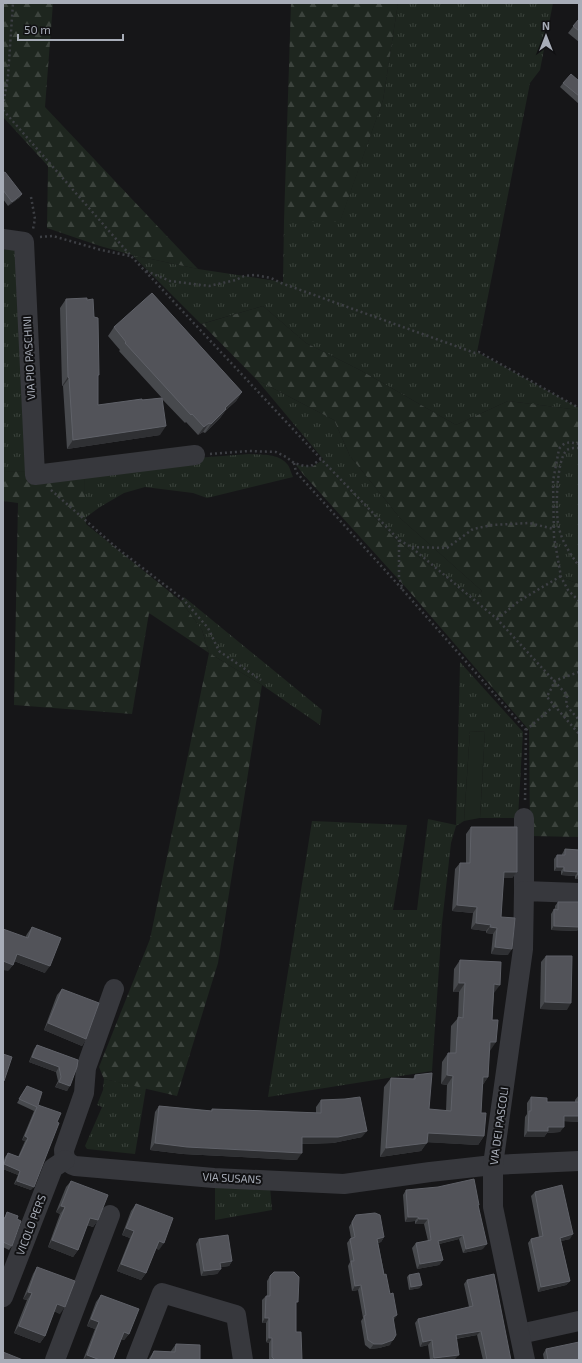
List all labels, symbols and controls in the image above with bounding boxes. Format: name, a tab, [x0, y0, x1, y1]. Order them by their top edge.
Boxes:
scale bar	[18, 16, 123, 42]
north arrow	[526, 16, 566, 56]
text: N	[542, 19, 550, 32]
text: 50 m	[24, 22, 51, 36]
street label: VIA PIO PASCHINI	[20, 316, 37, 400]
street label: VIA DEI PASCOLI	[487, 1086, 510, 1166]
street label: VIA SUSANS	[202, 1169, 262, 1186]
street label: VICOLO PERS	[13, 1193, 48, 1257]

